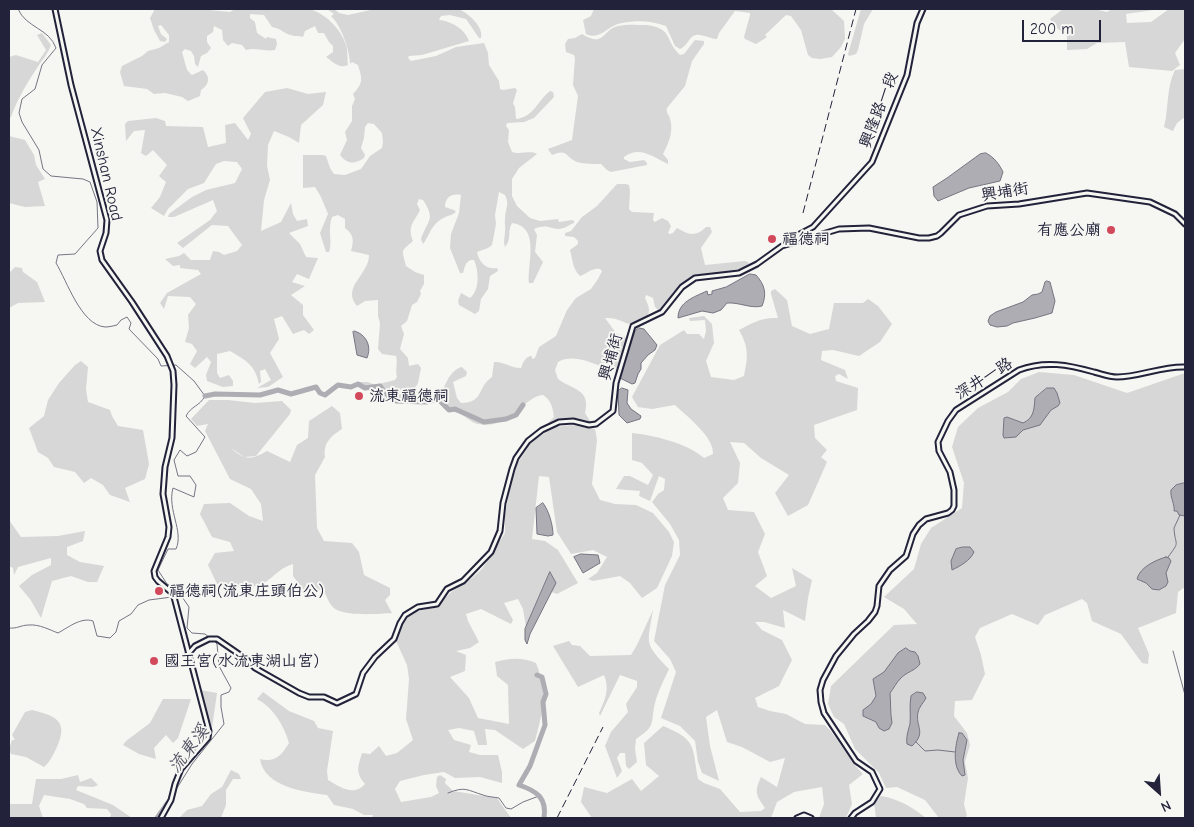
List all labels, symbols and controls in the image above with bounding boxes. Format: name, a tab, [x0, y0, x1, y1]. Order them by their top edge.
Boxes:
scale bar	[1024, 10, 1103, 42]
text: 200 m	[1030, 20, 1074, 38]
street label: 興隆路一段	[856, 69, 902, 151]
street label: Xinshan Road	[86, 125, 126, 223]
street label: 興埔街	[980, 179, 1030, 205]
place label: 有應公廟	[1037, 220, 1101, 240]
marker: 有應公廟	[1105, 224, 1117, 236]
place label: 福德祠	[782, 229, 830, 249]
marker: 福德祠	[766, 233, 778, 245]
street label: 興埔街	[595, 331, 627, 383]
street label: 深井一路	[952, 354, 1016, 404]
place label: 流東福德祠	[369, 386, 449, 406]
marker: 流東福德祠	[353, 390, 365, 402]
place label: 福德祠(流東庄頭伯公)	[169, 581, 324, 601]
marker: 福德祠(流東庄頭伯公)	[153, 585, 165, 597]
place label: 國王宮(水流東湖山宮)	[164, 651, 319, 671]
marker: 國王宮(水流東湖山宮)	[148, 655, 160, 667]
water label: 流東溪	[164, 721, 214, 777]
north arrow	[1134, 767, 1184, 817]
text: N	[1158, 796, 1174, 816]

